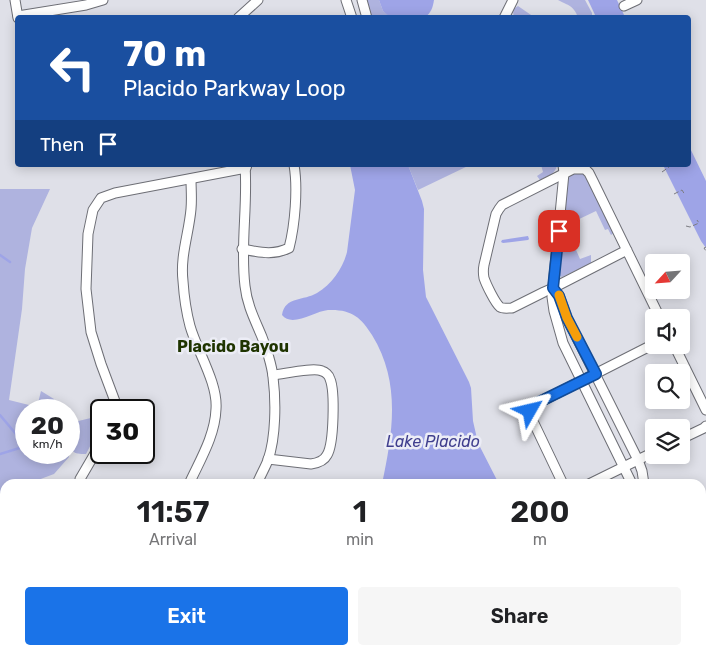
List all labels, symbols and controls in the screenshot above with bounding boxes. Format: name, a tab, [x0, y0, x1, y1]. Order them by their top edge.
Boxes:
text: 70 m	[123, 33, 206, 75]
icon: left	[40, 35, 105, 100]
text: Placido Parkway Loop	[123, 75, 346, 102]
icon: arrive	[94, 130, 122, 158]
text: Then	[40, 133, 84, 156]
pin	[538, 210, 580, 252]
icon: arrive	[545, 217, 573, 245]
north arrow	[645, 254, 690, 299]
map controls	[645, 254, 690, 464]
button: sound	[645, 309, 690, 354]
district label: Placido Bayou	[177, 337, 289, 356]
button: search	[645, 364, 690, 409]
position arrow	[503, 384, 555, 436]
speed limit sign: 30	[90, 399, 155, 464]
text: 20	[31, 411, 64, 440]
button: layers	[645, 419, 690, 464]
water label: Lake Placido	[386, 432, 480, 451]
text: km/h	[33, 437, 62, 451]
text: 11:57	[137, 494, 209, 530]
text: 1	[353, 494, 367, 530]
text: 200	[510, 494, 569, 530]
text: Arrival	[149, 530, 197, 549]
text: min	[346, 530, 374, 549]
text: m	[533, 530, 547, 549]
button: Exit	[25, 587, 348, 645]
button: Share	[358, 587, 681, 645]

